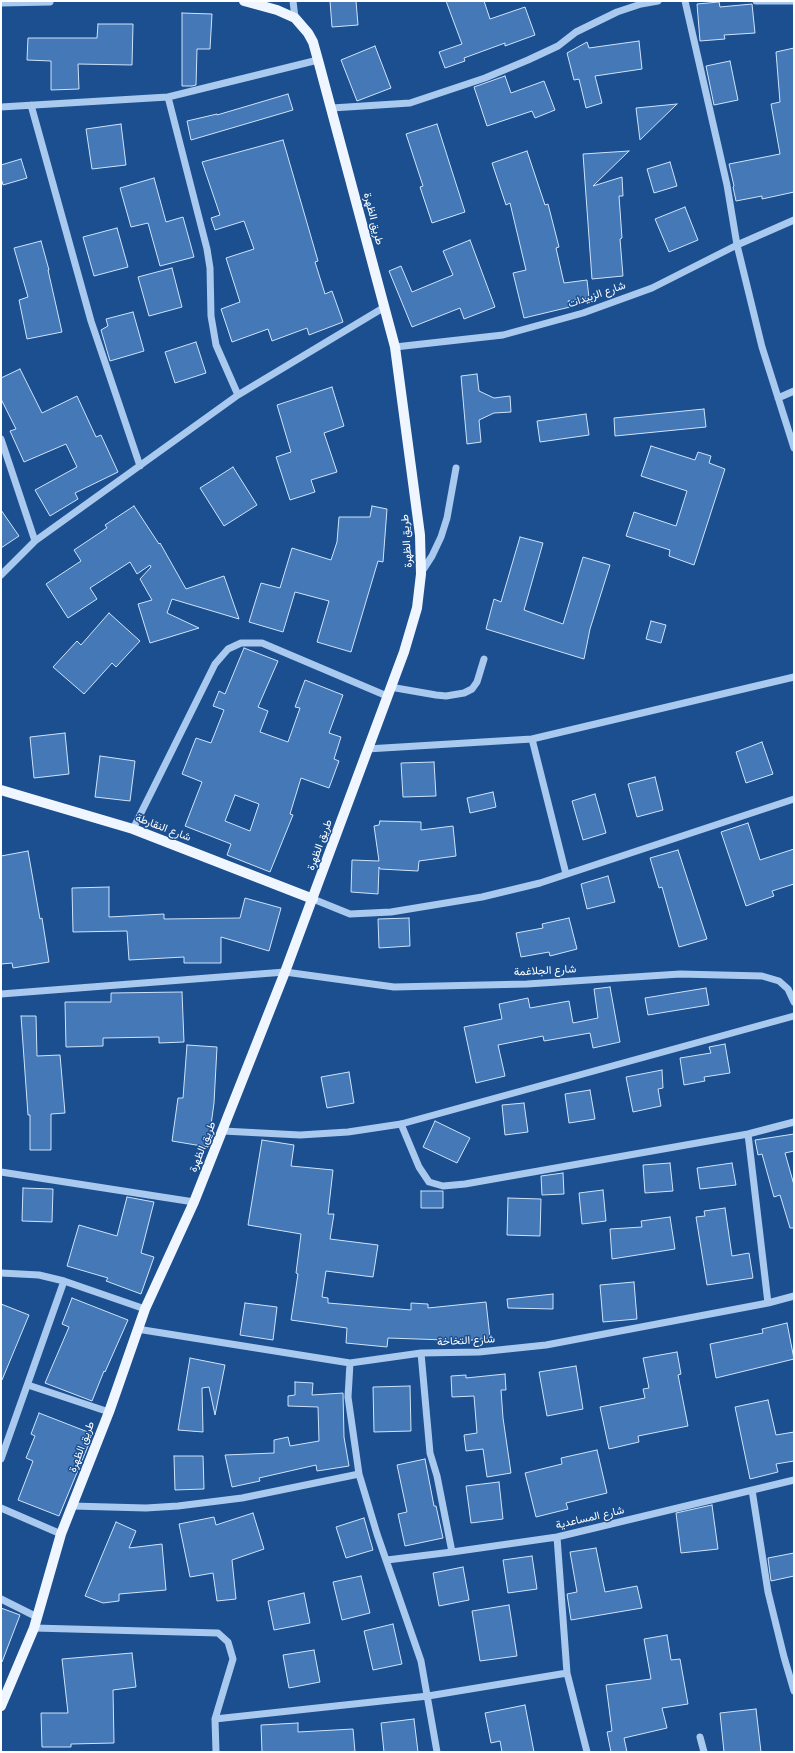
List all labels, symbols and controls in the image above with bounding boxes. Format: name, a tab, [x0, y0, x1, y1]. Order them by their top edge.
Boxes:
street label: طريق الظهرة	[360, 192, 386, 246]
street label: شارع الزبيدات	[567, 279, 627, 311]
street label: طريق الظهرة	[399, 514, 415, 568]
street label: شارع النقارطة	[133, 811, 193, 845]
street label: طريق الظهرة	[305, 818, 335, 872]
street label: شارع الجلاغمة	[513, 963, 577, 979]
street label: طريق الظهرة	[187, 1120, 219, 1174]
street label: شارع التخاخة	[437, 1333, 495, 1349]
street label: طريق الظهرة	[66, 1420, 98, 1474]
street label: شارع المساعدية	[554, 1504, 626, 1532]

